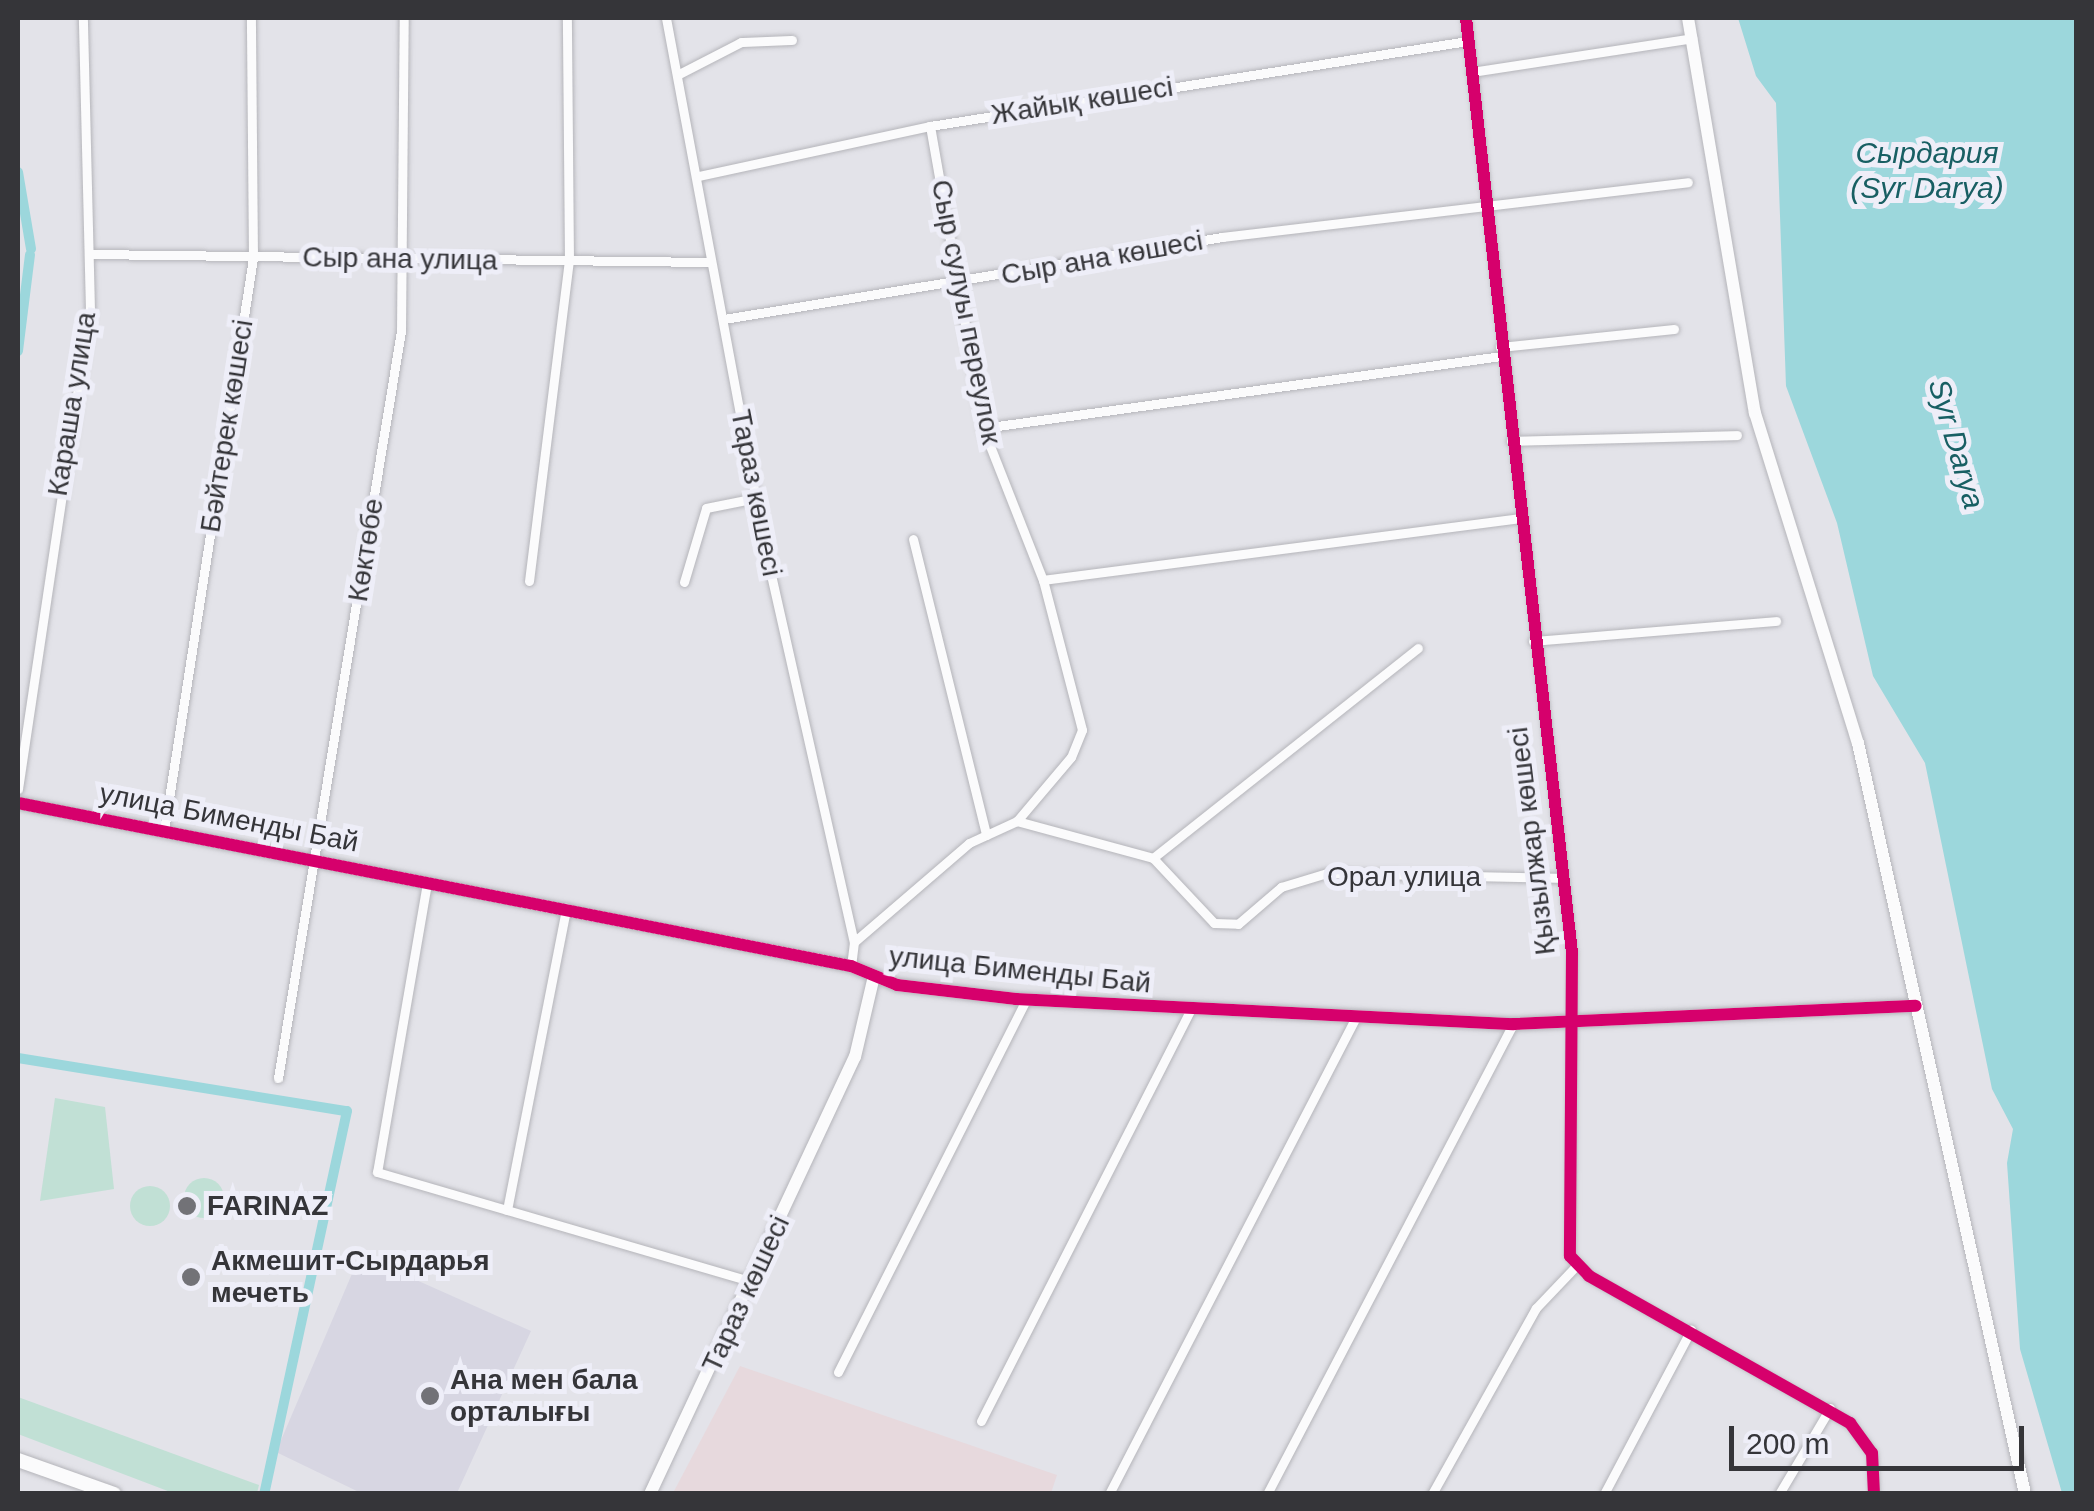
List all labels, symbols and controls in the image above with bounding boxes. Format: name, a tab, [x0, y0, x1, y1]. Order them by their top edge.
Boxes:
street label: Жайық көшесі	[989, 70, 1175, 132]
water label: Сырдария (Syr Darya)	[1850, 135, 2004, 206]
street label: Сыр сулуы переулок	[924, 177, 1008, 447]
street label: Сыр ана көшесі	[999, 224, 1205, 292]
street label: Сыр ана улица	[302, 241, 498, 277]
street label: Караша улица	[41, 310, 103, 498]
street label: Бәйтерек көшесі	[194, 317, 260, 535]
water label: Syr Darya	[1920, 375, 1992, 513]
street label: Тараз көшесі	[723, 407, 789, 579]
street label: Көктөбе	[341, 496, 391, 604]
street label: Қызылжар көшесі	[1501, 725, 1563, 957]
street label: улица Бименды Бай	[97, 776, 361, 860]
street label: Орал улица	[1327, 860, 1481, 894]
street label: улица Бименды Бай	[888, 940, 1152, 1000]
place label: FARINAZ	[207, 1189, 328, 1223]
marker: FARINAZ	[176, 1195, 198, 1217]
street label: Тараз көшесі	[695, 1210, 797, 1378]
place label: Акмешит-Сырдарья мечеть	[211, 1244, 490, 1310]
marker: Акмешит-Сырдарья мечеть	[180, 1266, 202, 1288]
place label: Ана мен бала орталығы	[450, 1363, 638, 1429]
marker: Ана мен бала орталығы	[419, 1385, 441, 1407]
scale bar	[1734, 1406, 2029, 1468]
text: 200 m	[1746, 1427, 1829, 1460]

